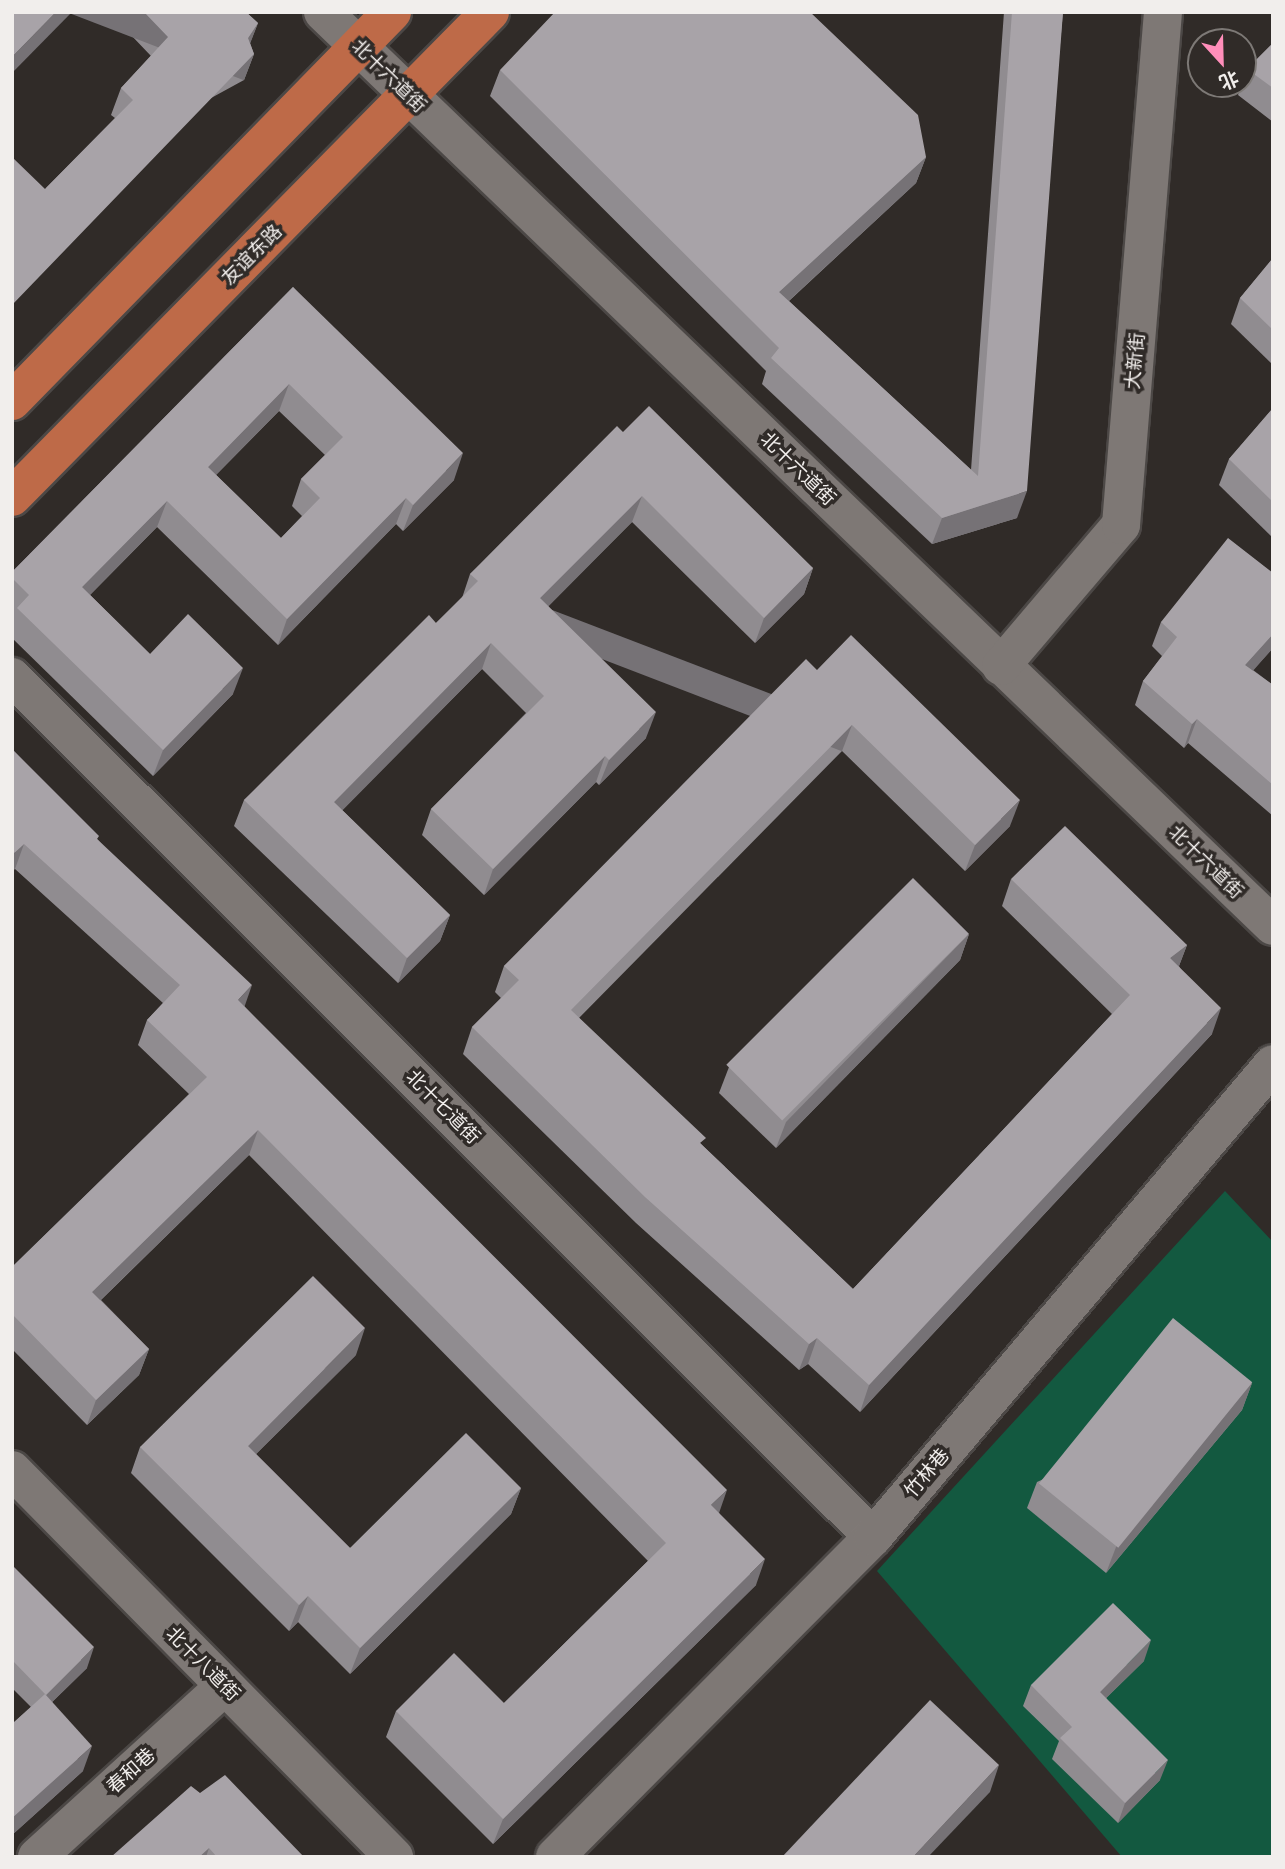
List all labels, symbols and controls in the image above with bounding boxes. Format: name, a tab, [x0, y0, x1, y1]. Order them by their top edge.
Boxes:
north arrow	[1187, 28, 1257, 98]
street label: 北十六道街	[347, 35, 431, 117]
text: 北	[1215, 65, 1243, 96]
street label: 友谊东路	[217, 220, 287, 290]
street label: 大新街	[1121, 332, 1149, 390]
street label: 北十六道街	[756, 428, 840, 510]
street label: 北十六道街	[1164, 821, 1248, 903]
street label: 北十七道街	[401, 1065, 485, 1149]
street label: 竹林巷	[900, 1444, 954, 1502]
street label: 北十八道街	[161, 1622, 245, 1706]
street label: 春和巷	[102, 1743, 160, 1799]

